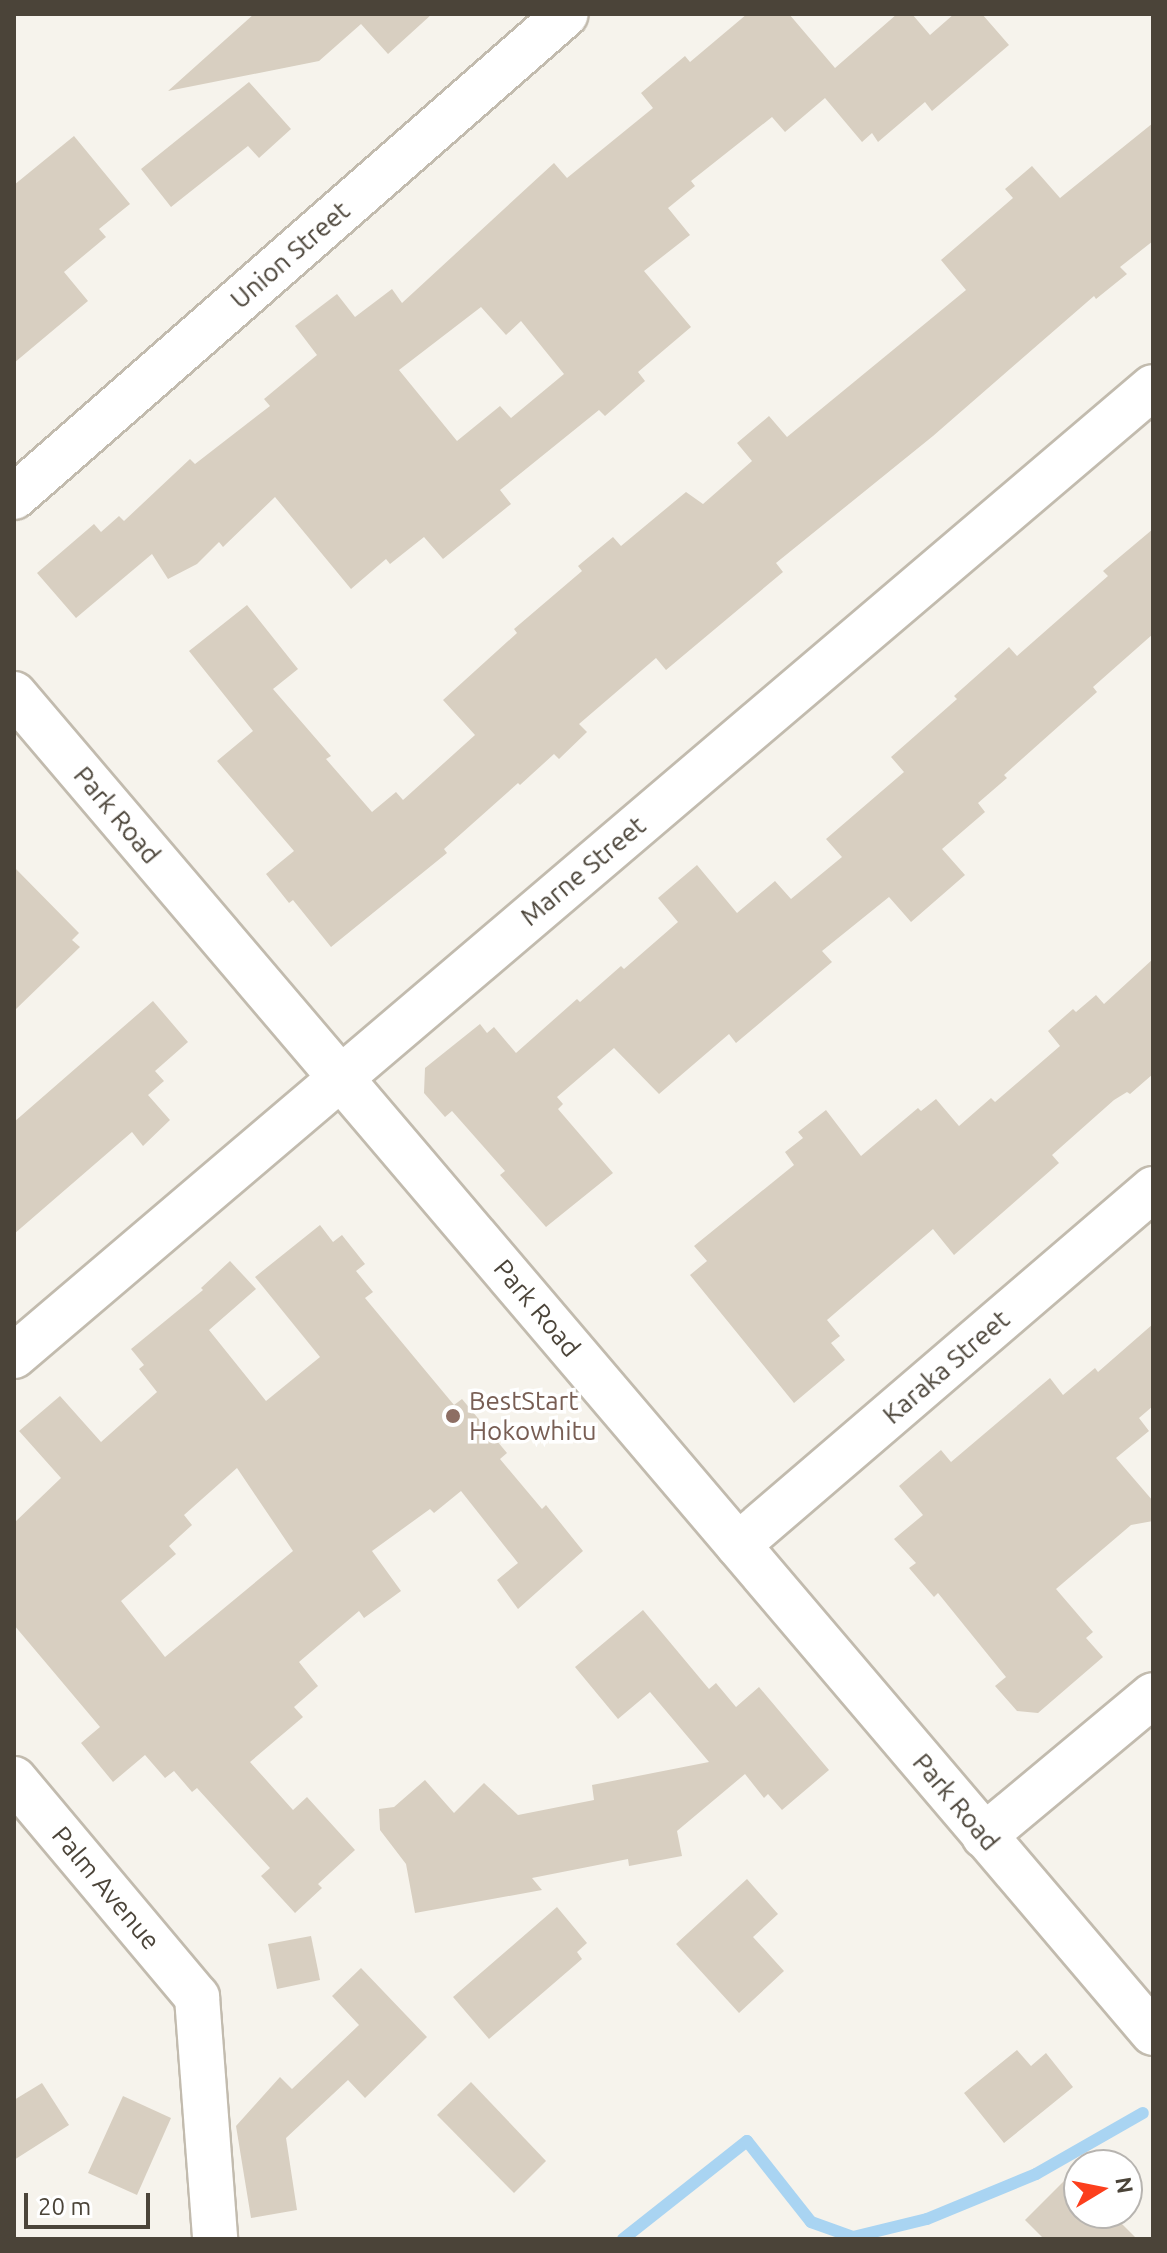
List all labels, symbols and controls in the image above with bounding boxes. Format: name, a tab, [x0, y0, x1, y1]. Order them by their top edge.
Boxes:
street label: Union Street	[224, 195, 356, 315]
street label: Park Road	[67, 760, 167, 870]
street label: Marne Street	[514, 810, 652, 932]
street label: Park Road	[487, 1253, 587, 1363]
street label: Karaka Street	[876, 1304, 1016, 1430]
place label: BestStart Hokowhitu	[469, 1385, 597, 1446]
marker: BestStart Hokowhitu	[444, 1407, 462, 1425]
street label: Park Road	[906, 1747, 1006, 1857]
street label: Palm Avenue	[45, 1820, 167, 1956]
north arrow	[1063, 2149, 1143, 2229]
text: N	[1111, 2175, 1139, 2195]
scale bar	[28, 2177, 154, 2227]
text: 20 m	[38, 2193, 91, 2220]

